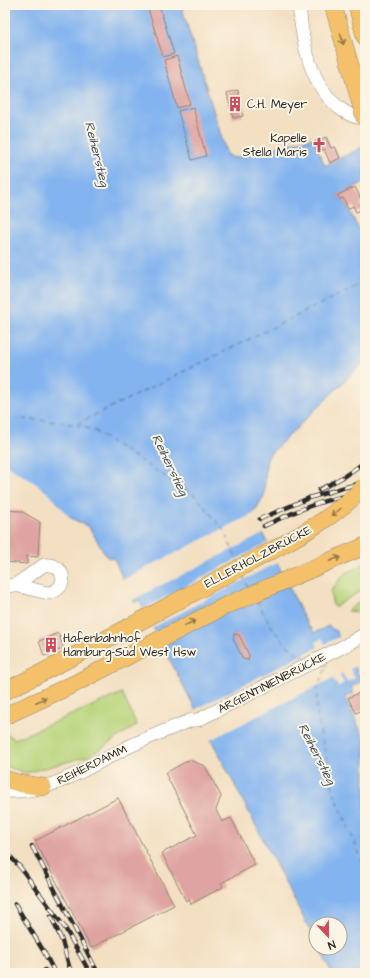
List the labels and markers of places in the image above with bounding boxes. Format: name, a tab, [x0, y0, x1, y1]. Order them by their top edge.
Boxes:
building icon: C.H. Meyer	[226, 95, 244, 113]
place label: C.H. Meyer	[247, 96, 307, 114]
place label: Kapelle Stella Maris	[243, 130, 308, 161]
church icon: Kapelle Stella Maris	[310, 136, 328, 154]
place label: Hafenbahnhof Hamburg-Süd West Hsw	[63, 630, 197, 662]
building icon: Hafenbahnhof Hamburg-Süd West Hsw	[42, 636, 60, 654]

